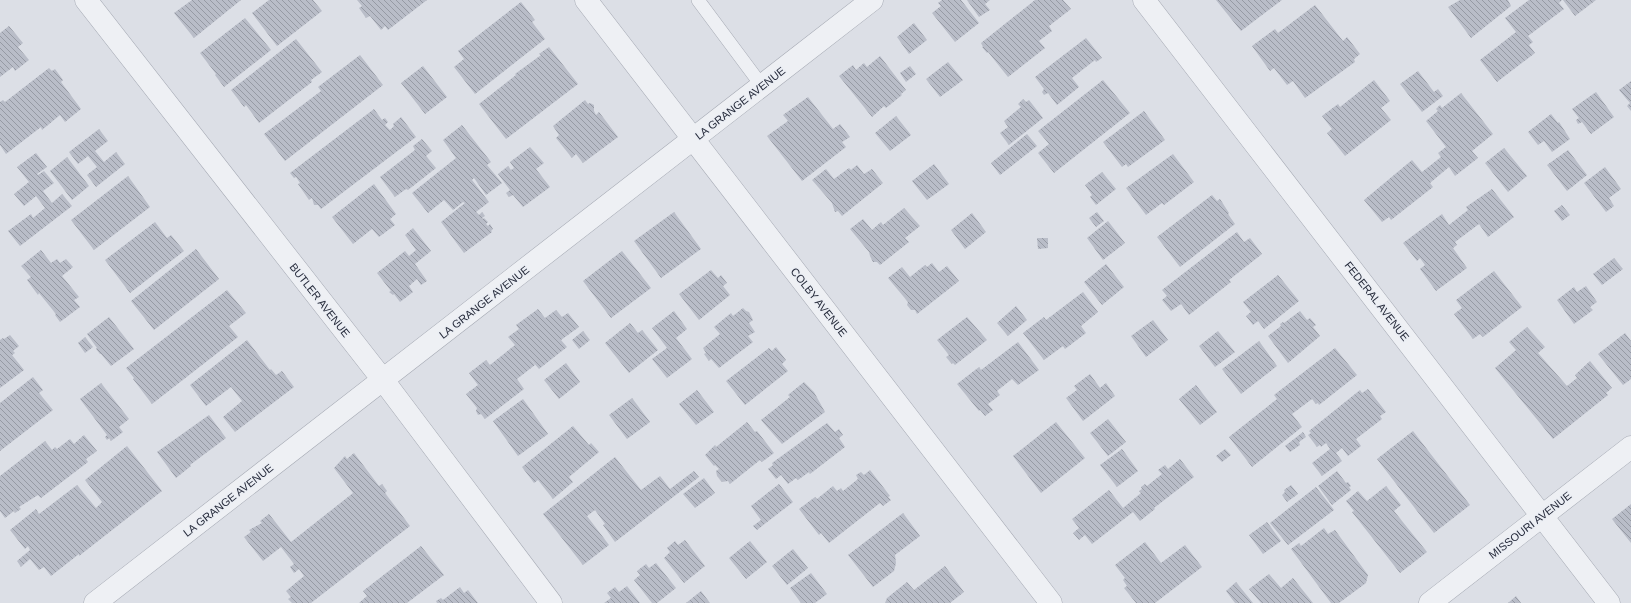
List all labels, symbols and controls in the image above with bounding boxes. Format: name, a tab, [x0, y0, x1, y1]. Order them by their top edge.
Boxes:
street label: LA GRANGE AVENUE	[693, 64, 787, 142]
street label: FEDERAL AVENUE	[1342, 259, 1412, 343]
street label: BUTLER AVENUE	[287, 261, 353, 339]
street label: LA GRANGE AVENUE	[437, 263, 531, 341]
street label: COLBY AVENUE	[788, 265, 850, 339]
street label: LA GRANGE AVENUE	[181, 461, 275, 539]
street label: MISSOURI AVENUE	[1486, 489, 1574, 561]

